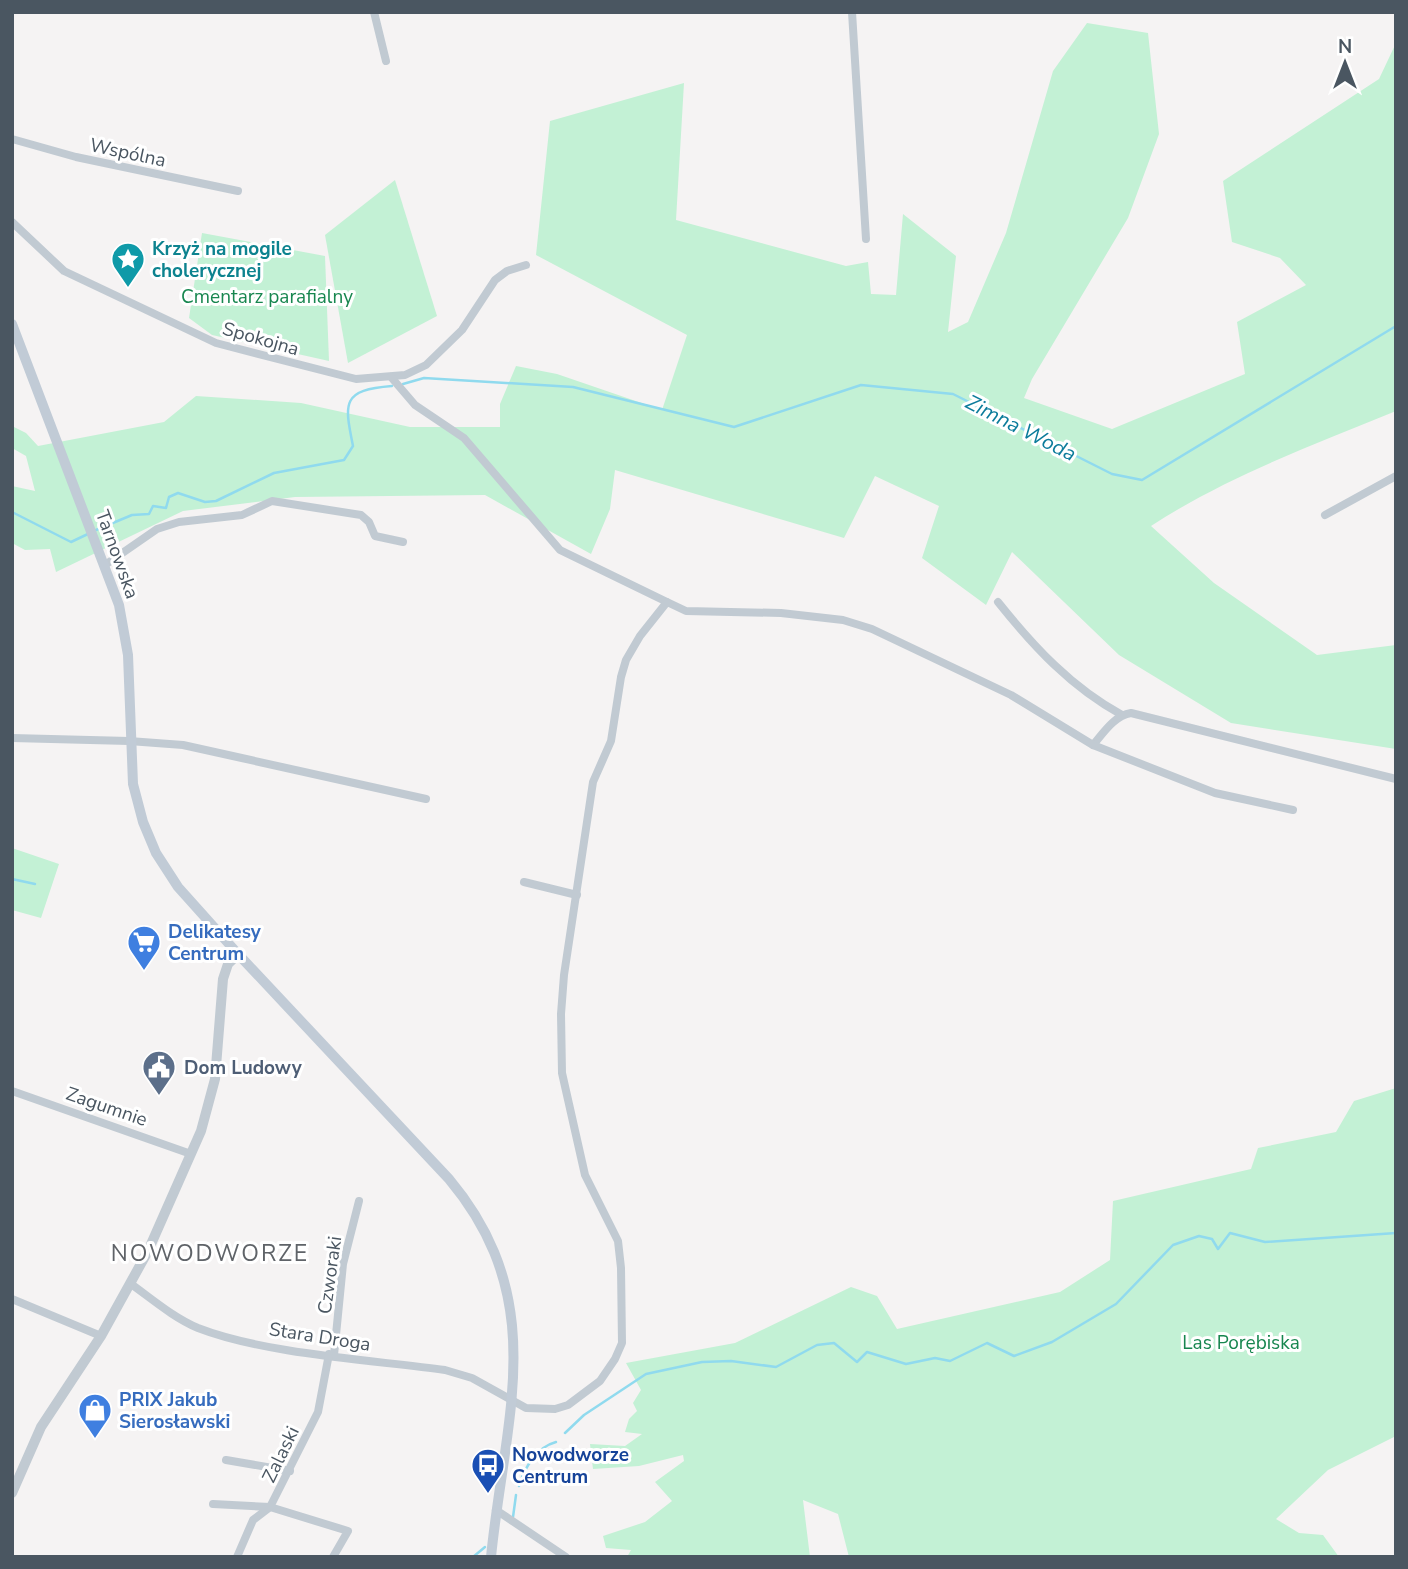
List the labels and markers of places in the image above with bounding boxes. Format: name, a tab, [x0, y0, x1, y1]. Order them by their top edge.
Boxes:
place label: Krzyż na mogile cholerycznej	[152, 236, 292, 284]
place icon: Krzyż na mogile cholerycznej	[109, 240, 147, 289]
place label: Delikatesy Centrum	[168, 919, 262, 967]
supermarket icon: Delikatesy Centrum	[125, 923, 163, 972]
public building icon: Dom Ludowy	[140, 1048, 178, 1097]
place label: Dom Ludowy	[184, 1055, 303, 1081]
place label: PRIX Jakub Sierosławski	[119, 1387, 230, 1435]
shop icon: PRIX Jakub Sierosławski	[76, 1391, 114, 1440]
place label: Nowodworze Centrum	[512, 1442, 629, 1490]
bus stop icon: Nowodworze Centrum	[469, 1446, 507, 1495]

